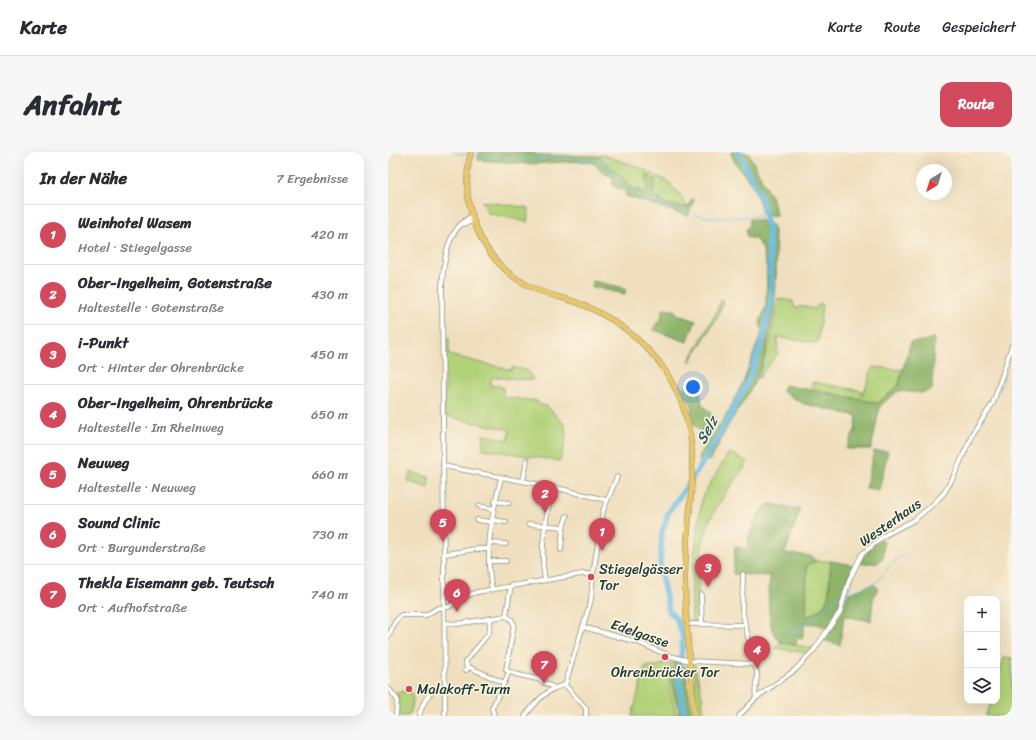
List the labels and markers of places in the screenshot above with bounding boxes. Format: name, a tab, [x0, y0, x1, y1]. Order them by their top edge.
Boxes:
pin: 2	[532, 480, 558, 513]
pin: 5	[430, 509, 456, 542]
pin: 1	[589, 518, 615, 551]
pin: 3	[695, 554, 721, 587]
place label: Stiegelgässer Tor	[599, 557, 683, 598]
marker: Stiegelgässer Tor	[586, 572, 596, 582]
pin: 6	[444, 579, 470, 612]
pin: 4	[744, 636, 770, 669]
pin: 7	[531, 651, 557, 684]
marker: Ohrenbrücker Tor	[660, 652, 670, 662]
place label: Ohrenbrücker Tor	[611, 660, 720, 685]
place label: Malakoff-Turm	[417, 677, 511, 702]
marker: Malakoff-Turm	[404, 684, 414, 694]

